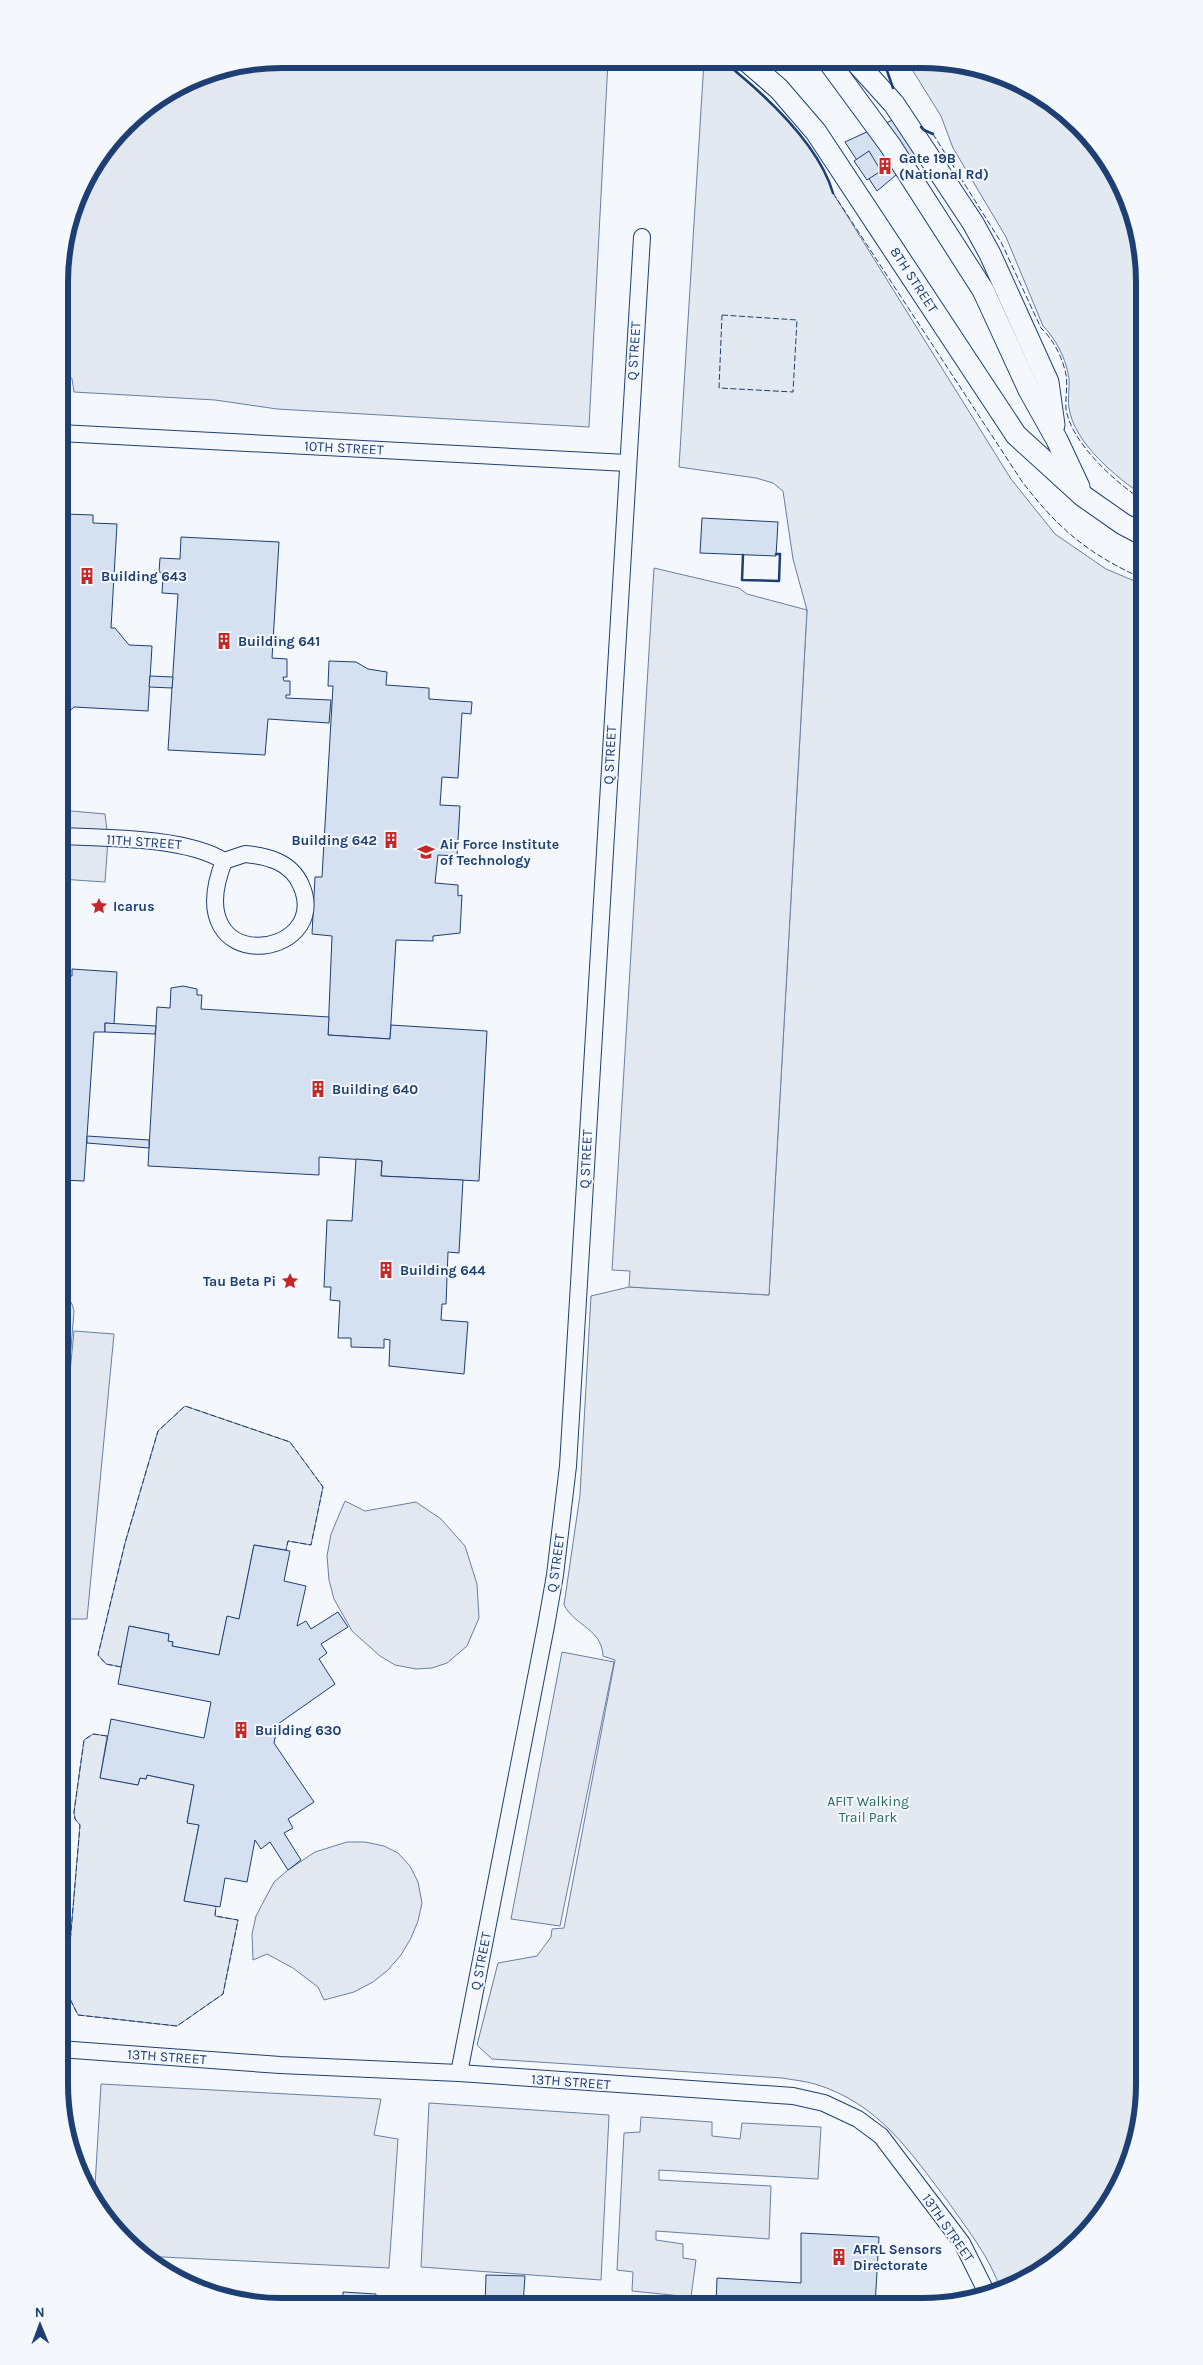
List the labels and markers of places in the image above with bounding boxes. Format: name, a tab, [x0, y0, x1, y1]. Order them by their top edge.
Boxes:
place label: Gate 19B (National Rd)	[899, 150, 989, 183]
building icon: Gate 19B (National Rd)	[875, 156, 895, 176]
building icon: Building 643	[77, 566, 97, 586]
place label: Building 643	[101, 568, 187, 585]
building icon: Building 641	[214, 631, 234, 651]
place label: Building 641	[238, 633, 320, 650]
building icon: Building 642	[381, 830, 401, 850]
place label: Building 642	[291, 832, 377, 849]
place label: Air Force Institute of Technology	[440, 836, 559, 869]
school or university icon: Air Force Institute of Technology	[416, 842, 436, 862]
place icon: Icarus	[89, 896, 109, 916]
place label: Icarus	[113, 898, 155, 915]
building icon: Building 640	[308, 1079, 328, 1099]
place label: Building 640	[332, 1081, 418, 1098]
building icon: Building 644	[376, 1260, 396, 1280]
place label: Building 644	[400, 1262, 486, 1279]
place icon: Tau Beta Pi	[280, 1271, 300, 1291]
place label: Tau Beta Pi	[203, 1273, 276, 1290]
building icon: Building 630	[231, 1720, 251, 1740]
place label: Building 630	[255, 1722, 342, 1739]
place label: AFRL Sensors Directorate	[853, 2241, 942, 2274]
building icon: AFRL Sensors Directorate	[829, 2247, 849, 2267]

